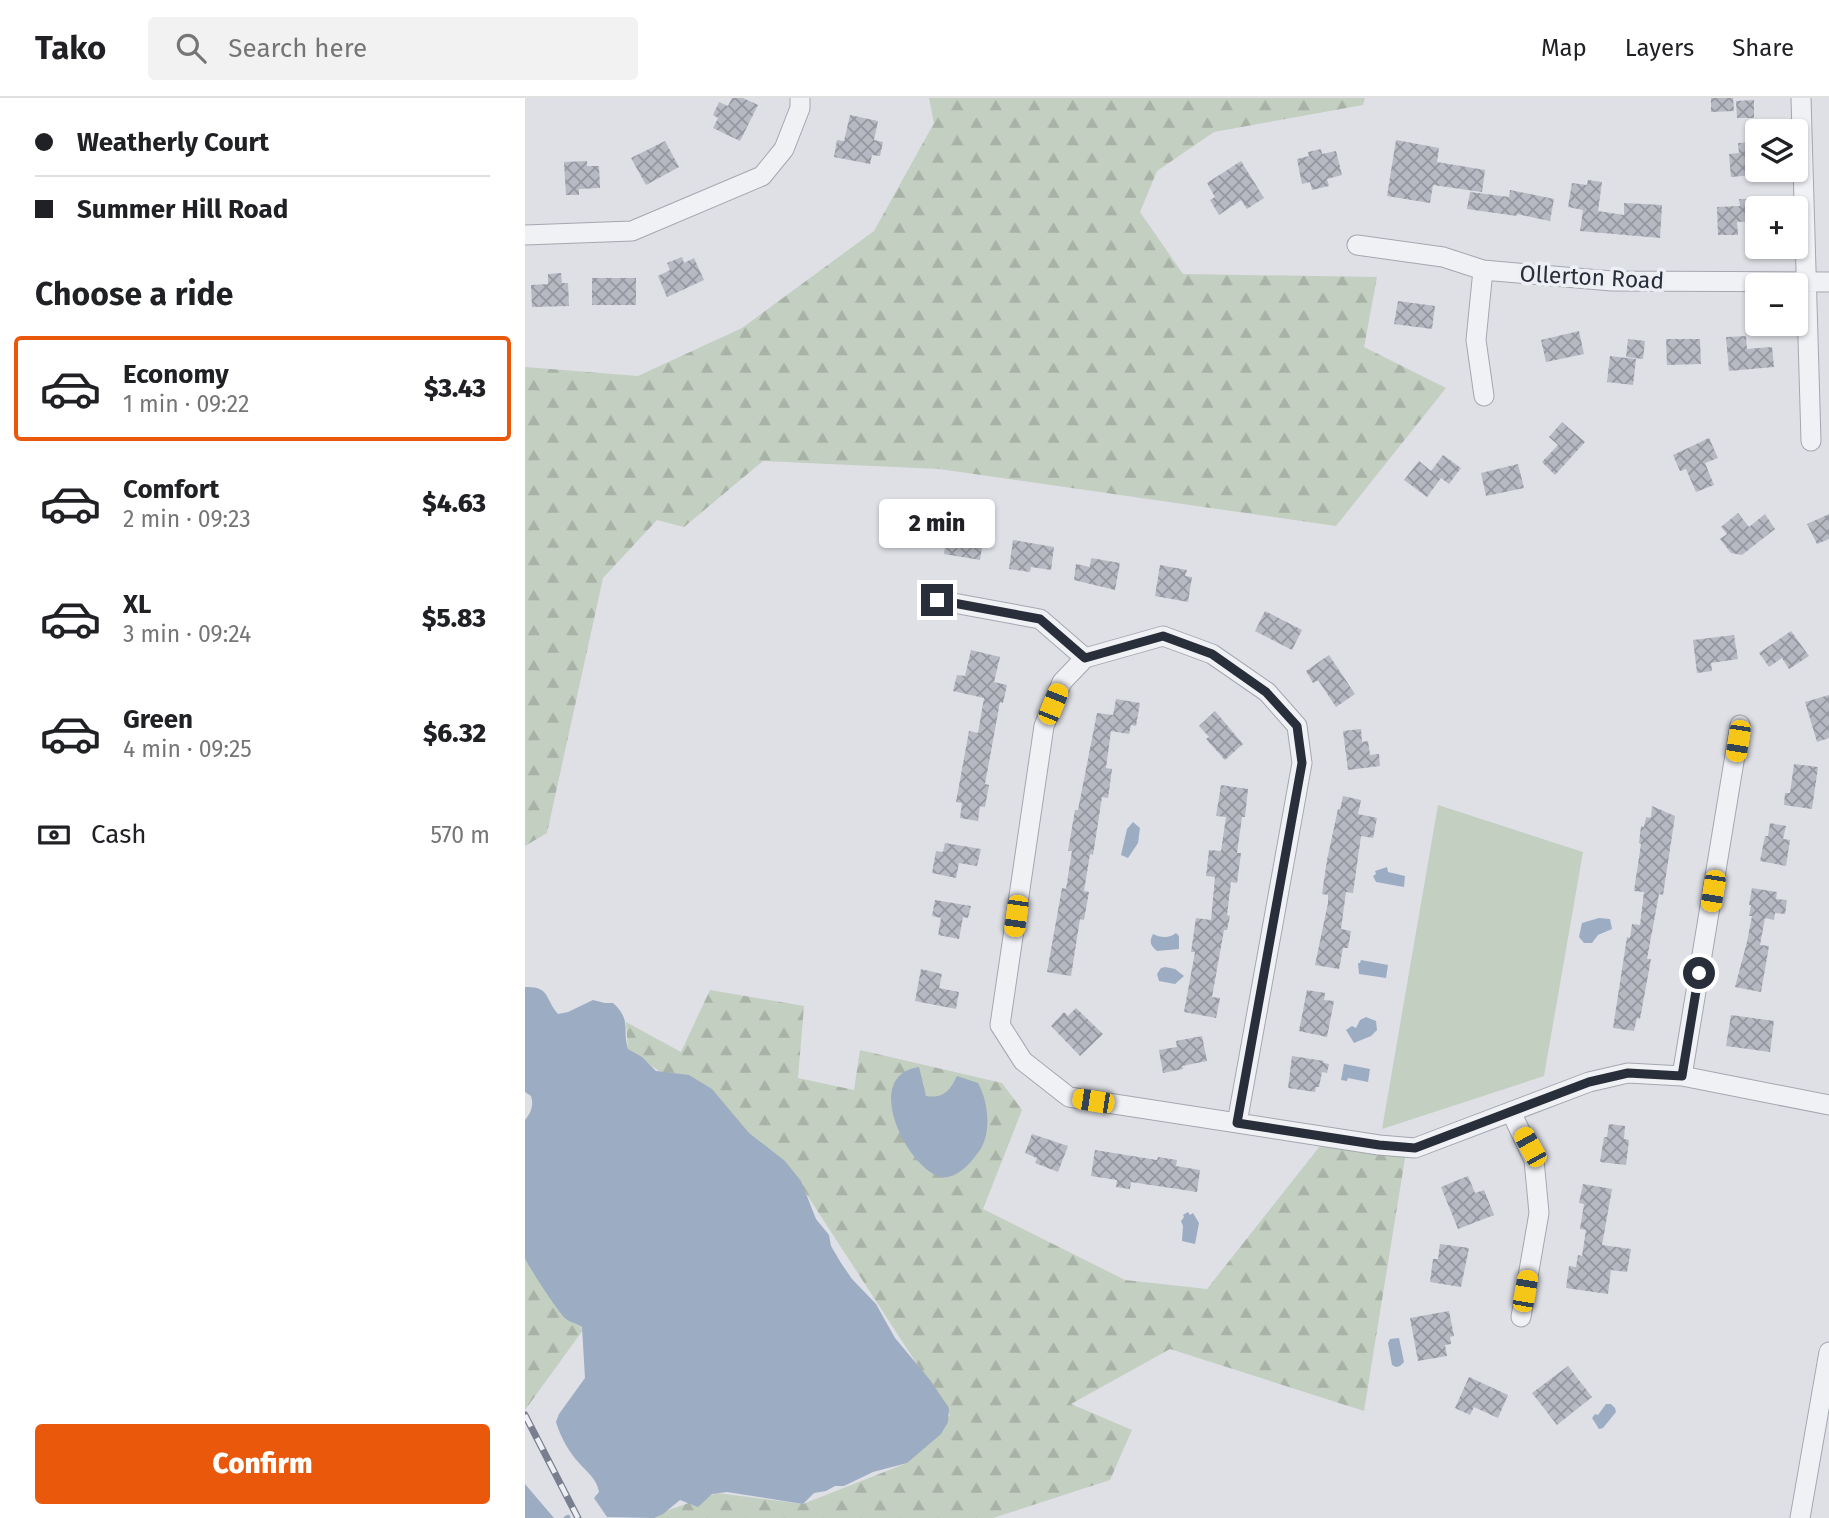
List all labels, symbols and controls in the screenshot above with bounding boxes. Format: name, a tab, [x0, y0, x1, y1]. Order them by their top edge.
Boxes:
search box	[148, 17, 638, 80]
text: Tako	[35, 28, 106, 68]
icon: search	[172, 29, 210, 67]
text: Search here	[228, 33, 367, 64]
text: Map	[1541, 34, 1587, 62]
text: Layers	[1625, 34, 1694, 62]
text: Share	[1732, 34, 1794, 62]
map controls	[1745, 119, 1808, 336]
button: layers	[1745, 119, 1808, 182]
text: Weatherly Court	[77, 127, 269, 158]
text: Summer Hill Road	[77, 194, 288, 225]
button: +	[1745, 196, 1808, 259]
street label: Ollerton Road	[1519, 259, 1665, 295]
button: −	[1745, 273, 1808, 336]
text: Choose a ride	[35, 275, 233, 313]
icon: car	[39, 357, 102, 420]
text: Economy	[123, 359, 229, 390]
text: $3.43	[424, 373, 486, 404]
text: 1 min · 09:22	[123, 390, 249, 418]
icon: car	[39, 472, 102, 535]
text: Comfort	[123, 474, 219, 505]
text: $4.63	[422, 488, 486, 519]
callout: 2 min	[879, 498, 995, 547]
text: 2 min · 09:23	[123, 505, 251, 533]
text: 2 min	[909, 509, 965, 537]
route end	[921, 584, 953, 616]
icon: car	[39, 587, 102, 650]
text: XL	[123, 589, 151, 620]
text: $5.83	[422, 603, 486, 634]
text: 3 min · 09:24	[123, 620, 251, 648]
car	[1036, 681, 1071, 727]
icon: car	[39, 702, 102, 765]
text: Green	[123, 704, 193, 735]
text: $6.32	[423, 718, 486, 749]
car	[1725, 719, 1752, 763]
text: 4 min · 09:25	[123, 735, 252, 763]
icon: cash	[35, 816, 73, 854]
text: Cash	[91, 819, 147, 850]
text: 570 m	[430, 821, 490, 849]
car	[1700, 869, 1727, 913]
car	[1003, 894, 1030, 938]
route start	[1683, 957, 1715, 989]
car	[1071, 1087, 1116, 1115]
car	[1511, 1124, 1550, 1170]
car	[1512, 1268, 1539, 1314]
button: Confirm	[35, 1424, 490, 1504]

